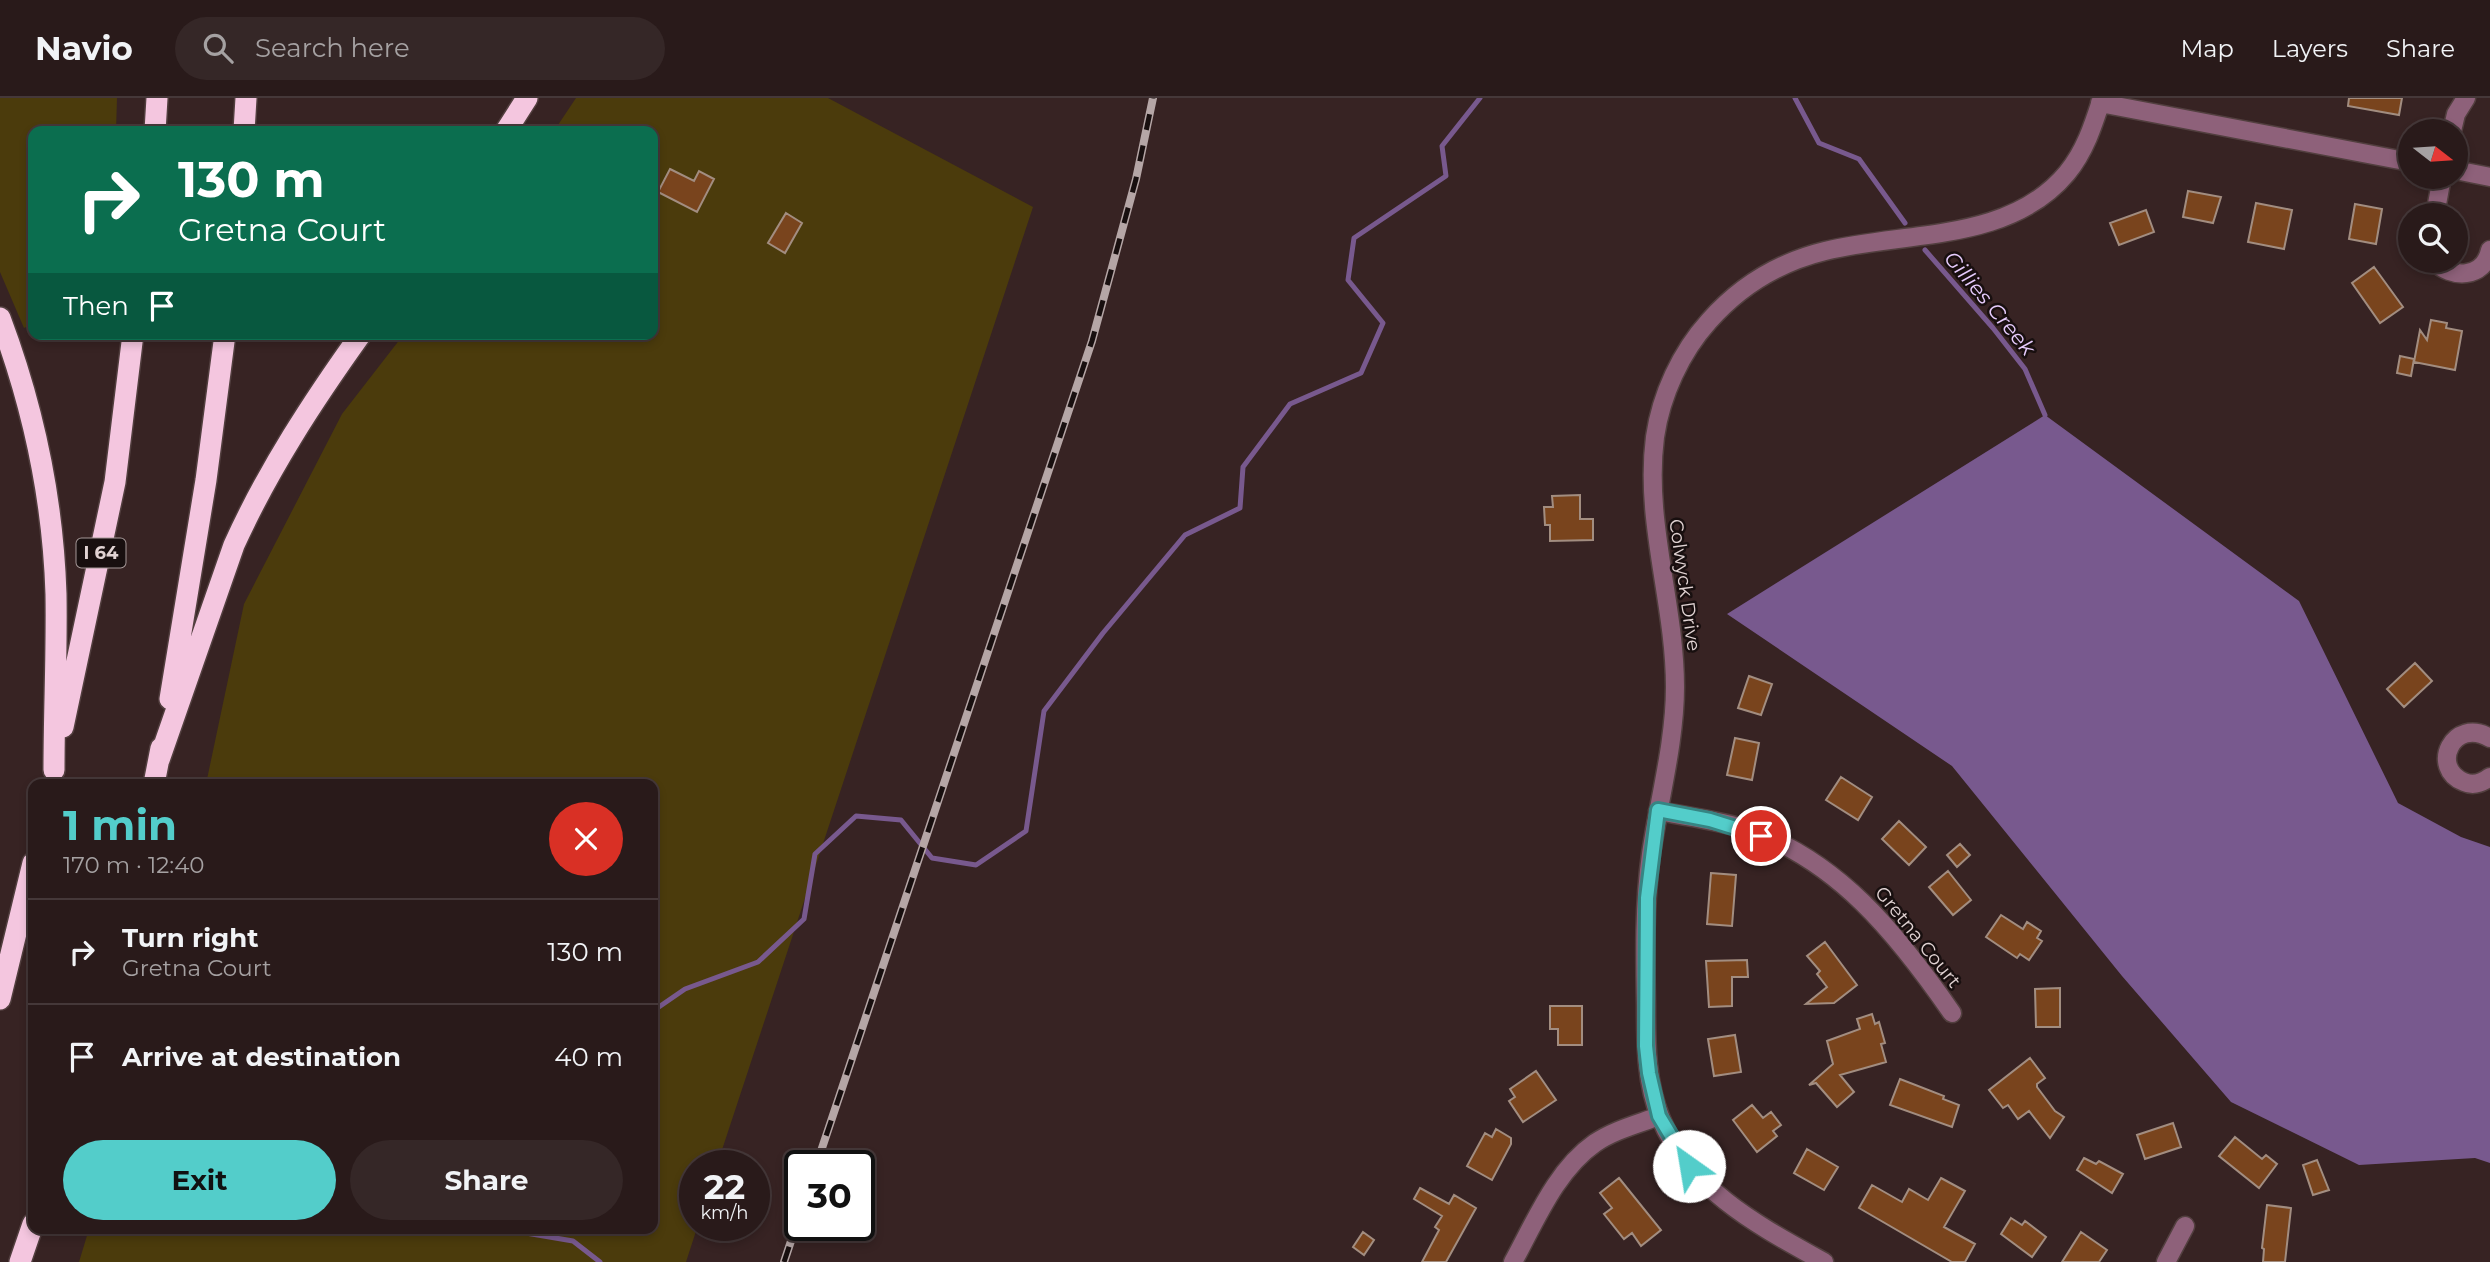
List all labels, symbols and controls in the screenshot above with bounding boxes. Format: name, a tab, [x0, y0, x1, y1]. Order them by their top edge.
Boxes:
search box	[175, 17, 665, 80]
text: Navio	[35, 28, 133, 68]
icon: search	[199, 29, 237, 67]
text: Search here	[255, 32, 410, 64]
text: Map	[2180, 34, 2234, 63]
text: Layers	[2272, 34, 2348, 63]
text: Share	[2386, 34, 2455, 63]
north arrow	[2398, 119, 2468, 189]
map controls	[2398, 119, 2468, 273]
text: 130 m	[178, 150, 325, 209]
icon: right	[63, 154, 154, 245]
button: search	[2398, 203, 2468, 273]
text: Gretna Court	[178, 210, 386, 249]
water label: Gillies Creek	[1939, 246, 2042, 361]
icon: arrive	[143, 287, 181, 325]
text: Then	[63, 290, 129, 322]
street label: Colwyck Drive	[1664, 517, 1706, 653]
road number: I 64	[76, 538, 126, 568]
text: 1 min	[63, 799, 177, 851]
button: close	[549, 802, 623, 876]
pin	[1731, 806, 1791, 866]
icon: arrive	[1742, 817, 1780, 855]
text: 170 m · 12:40	[63, 851, 205, 879]
street label: Gretna Court	[1870, 882, 1966, 992]
text: Turn right	[122, 922, 258, 954]
icon: right	[63, 933, 101, 971]
text: 130 m	[547, 936, 623, 968]
text: Gretna Court	[122, 954, 272, 982]
icon: arrive	[63, 1038, 101, 1076]
text: Arrive at destination	[122, 1041, 401, 1073]
text: 40 m	[554, 1041, 623, 1073]
position arrow	[1652, 1129, 1726, 1203]
button: Exit	[63, 1140, 336, 1220]
button: Share	[350, 1140, 623, 1220]
speed limit sign: 30	[784, 1150, 875, 1241]
text: 22	[704, 1165, 745, 1208]
text: km/h	[700, 1202, 749, 1224]

